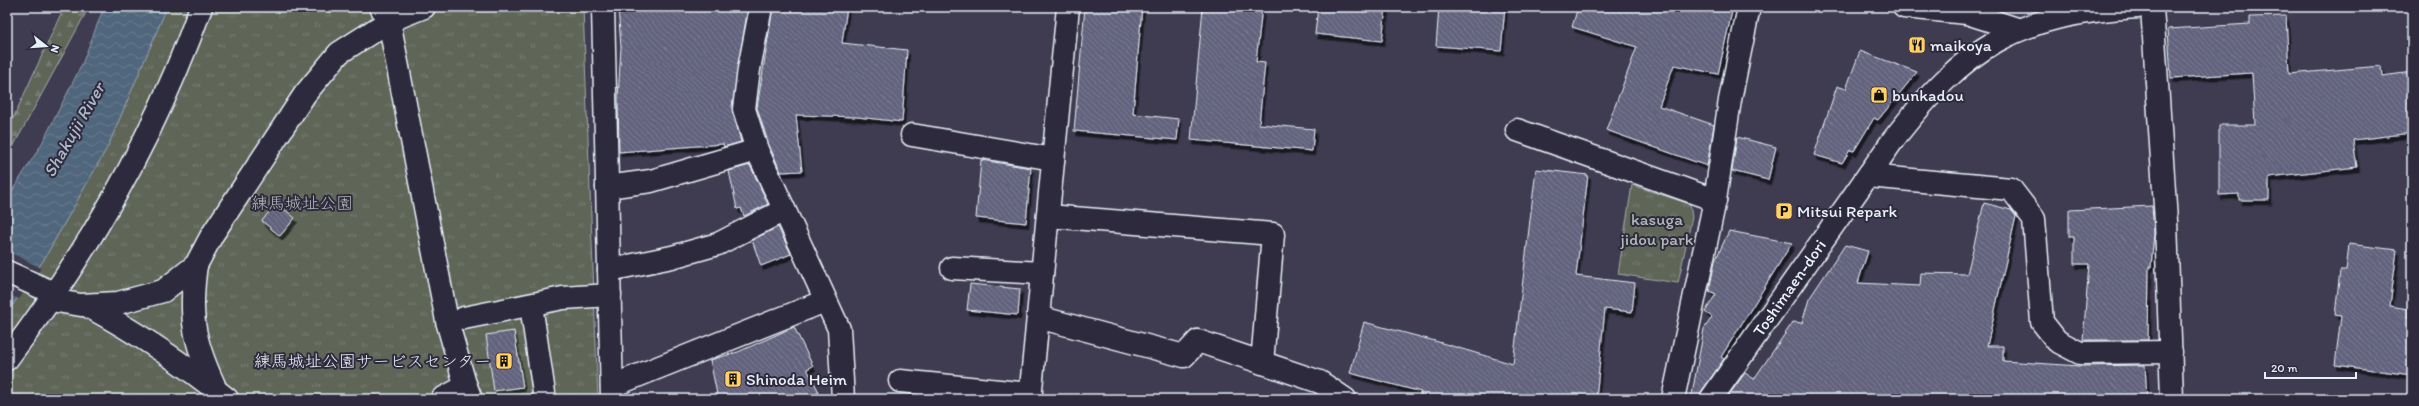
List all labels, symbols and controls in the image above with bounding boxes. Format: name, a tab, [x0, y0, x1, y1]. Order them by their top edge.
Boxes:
north arrow	[26, 26, 66, 66]
restaurant icon: maikoya	[1907, 35, 1927, 55]
place label: maikoya	[1930, 35, 1992, 55]
text: N	[48, 43, 62, 54]
water label: Shakujii River	[38, 77, 111, 181]
shop icon: bunkadou	[1869, 85, 1889, 105]
place label: bunkadou	[1892, 85, 1964, 105]
park label: 練馬城址公園	[251, 193, 353, 213]
parking icon: Mitsui Repark	[1774, 201, 1794, 221]
place label: Mitsui Repark	[1797, 201, 1897, 221]
park label: kasuga jidou park	[1620, 209, 1694, 249]
street label: Toshimaen-dori	[1748, 235, 1830, 340]
place label: 練馬城址公園サービスセンター	[254, 351, 491, 371]
building icon: 練馬城址公園サービスセンター	[494, 351, 514, 371]
scale bar	[2265, 354, 2356, 380]
text: 20 m	[2271, 361, 2298, 375]
building icon: Shinoda Heim	[723, 369, 743, 389]
place label: Shinoda Heim	[746, 369, 847, 389]

